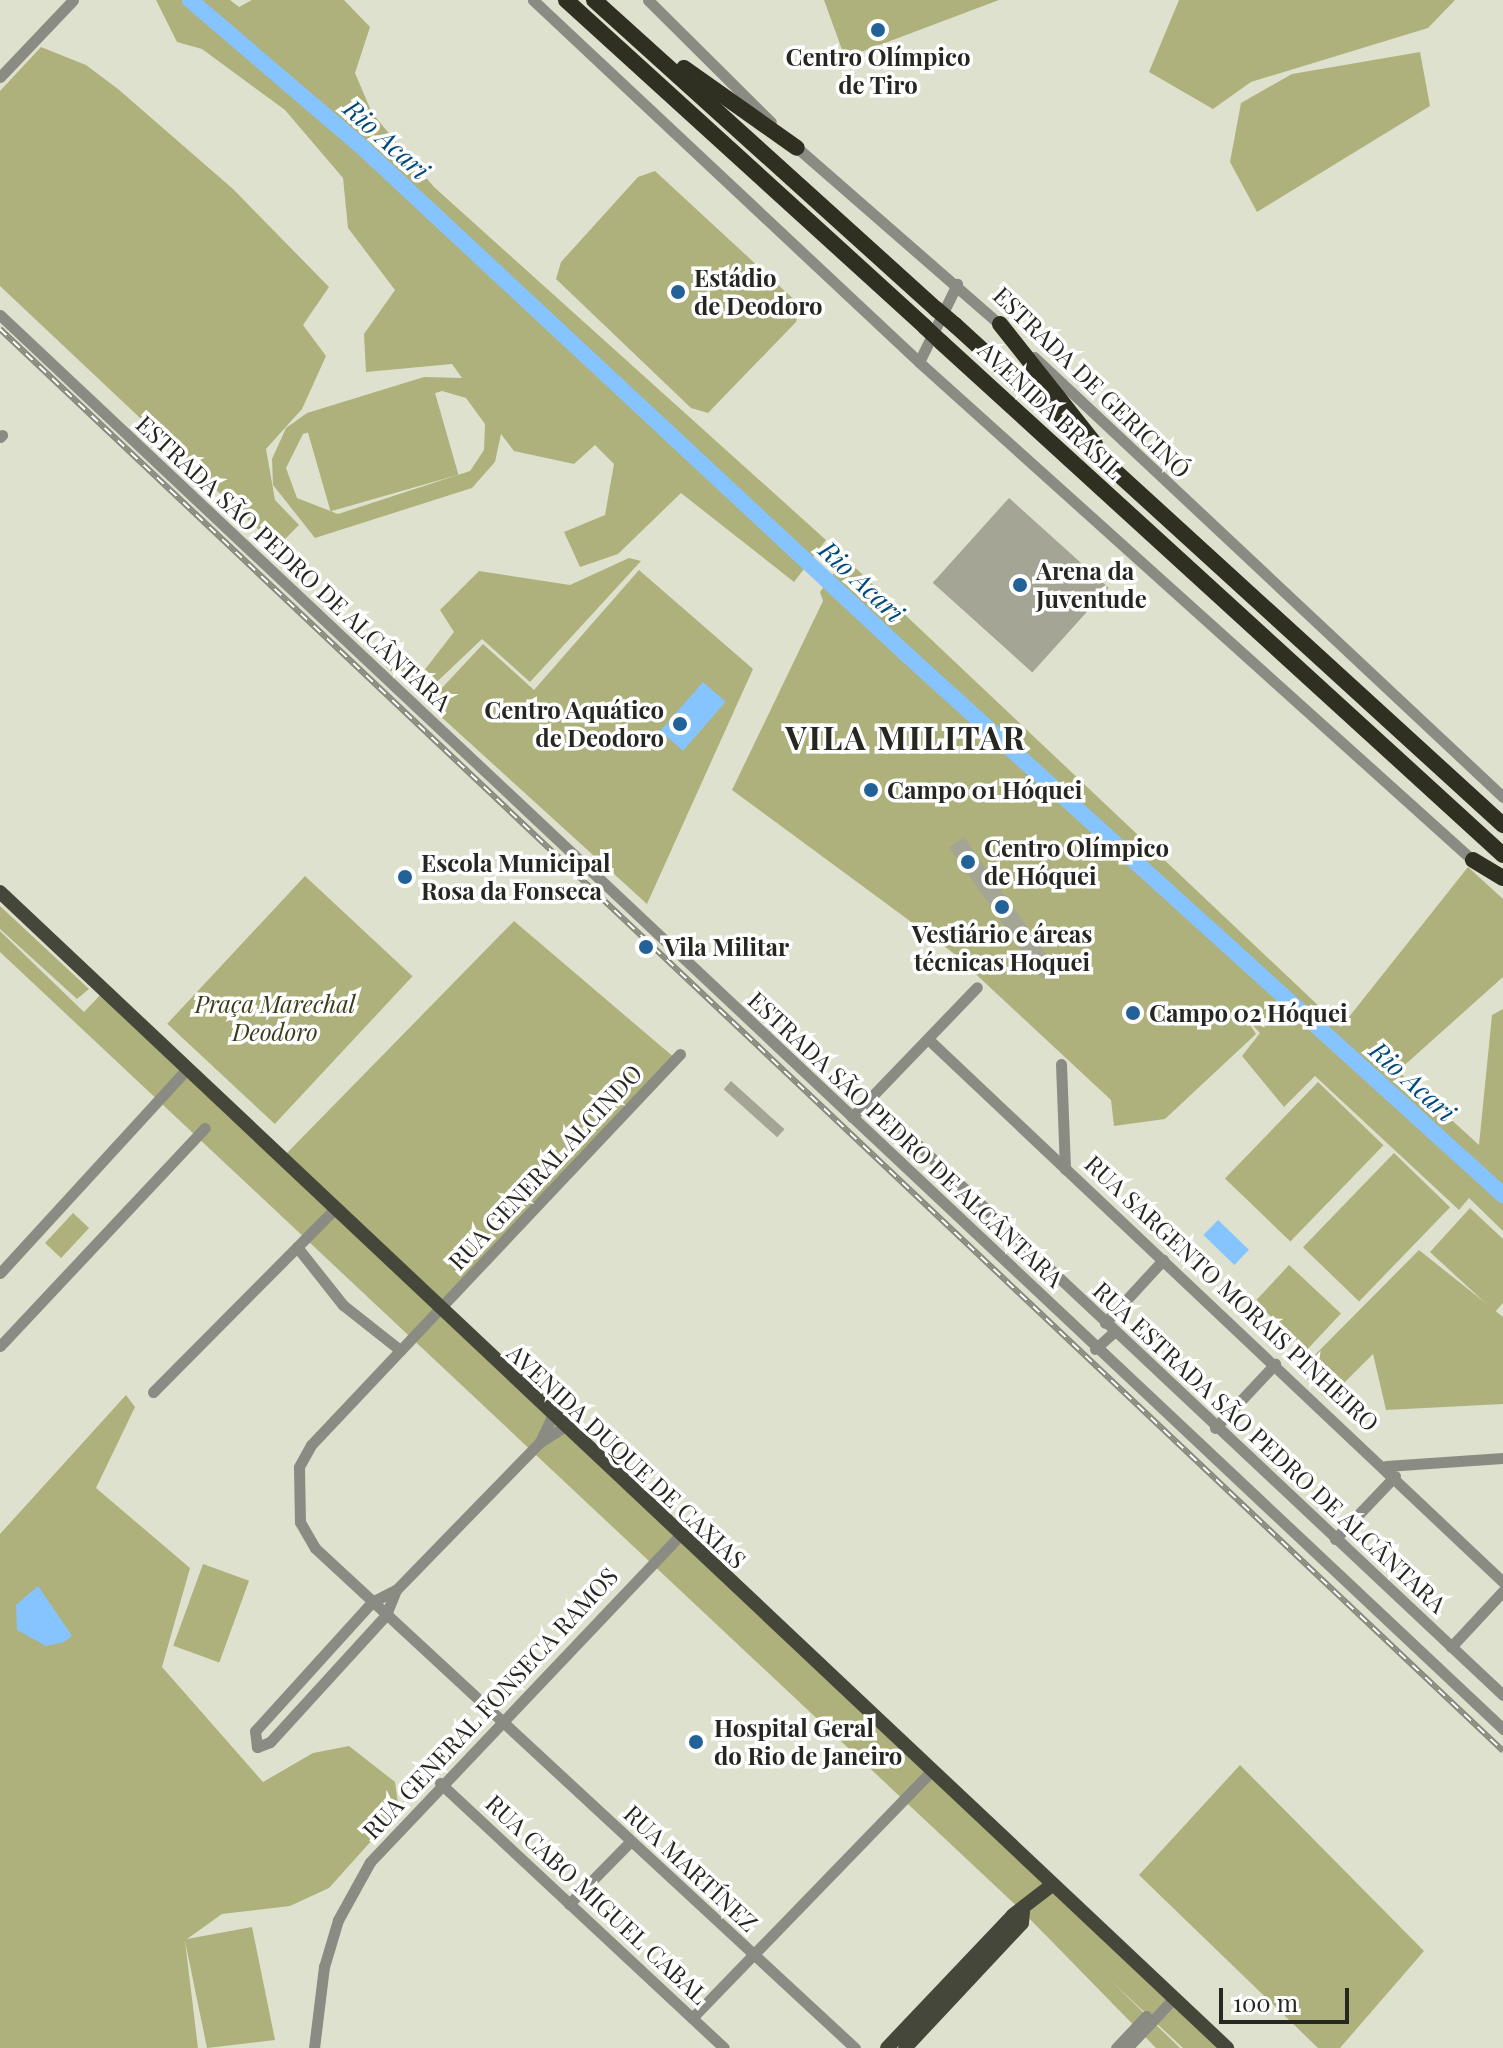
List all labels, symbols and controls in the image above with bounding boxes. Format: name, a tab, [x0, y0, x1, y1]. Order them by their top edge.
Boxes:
marker: Centro Olímpico de Tiro	[869, 21, 887, 39]
place label: Centro Olímpico de Tiro	[785, 43, 971, 99]
water label: Rio Acari	[338, 92, 436, 186]
place label: Estádio de Deodoro	[694, 264, 823, 320]
street label: ESTRADA DE GERICINÓ	[988, 280, 1196, 484]
marker: Estádio de Deodoro	[669, 283, 687, 301]
street label: AVENIDA BRASIL	[973, 336, 1129, 484]
street label: ESTRADA SÃO PEDRO DE ALCÂNTARA	[130, 409, 458, 717]
water label: Rio Acari	[813, 534, 911, 628]
place label: Arena da Juventude	[1036, 557, 1147, 613]
marker: Arena da Juventude	[1011, 576, 1029, 594]
place label: Centro Aquático de Deodoro	[483, 696, 664, 752]
marker: Centro Aquático de Deodoro	[671, 715, 689, 733]
district label: VILA MILITAR	[785, 718, 1027, 756]
place label: Campo 01 Hóquei	[887, 776, 1082, 804]
marker: Campo 01 Hóquei	[862, 781, 880, 799]
place label: Centro Olímpico de Hóquei	[984, 834, 1169, 890]
place label: Escola Municipal Rosa da Fonseca	[421, 849, 611, 905]
marker: Centro Olímpico de Hóquei	[959, 853, 977, 871]
marker: Escola Municipal Rosa da Fonseca	[396, 868, 414, 886]
marker: Vestiário e áreas técnicas Hoquei	[993, 898, 1011, 916]
place label: Vestiário e áreas técnicas Hoquei	[912, 920, 1092, 976]
place label: Vila Militar	[664, 933, 789, 961]
marker: Vila Militar	[635, 936, 657, 958]
street label: ESTRADA SÃO PEDRO DE ALCÂNTARA	[742, 985, 1070, 1293]
park label: Praça Marechal Deodoro	[195, 990, 355, 1046]
place label: Campo 02 Hóquei	[1149, 999, 1348, 1027]
marker: Campo 02 Hóquei	[1124, 1004, 1142, 1022]
water label: Rio Acari	[1364, 1034, 1462, 1128]
street label: RUA GENERAL ALCINDO	[442, 1058, 648, 1276]
street label: RUA SARGENTO MORAIS PINHEIRO	[1079, 1149, 1385, 1437]
street label: RUA ESTRADA SÃO PEDRO DE ALCÂNTARA	[1087, 1275, 1453, 1619]
street label: AVENIDA DUQUE DE CAXIAS	[502, 1338, 752, 1574]
street label: RUA GENERAL FONSECA RAMOS	[357, 1561, 623, 1845]
place label: Hospital Geral do Rio de Janeiro	[714, 1714, 902, 1770]
marker: Hospital Geral do Rio de Janeiro	[685, 1731, 707, 1753]
street label: RUA CABO MIGUEL CABAL	[480, 1788, 714, 2010]
street label: RUA MARTÍNEZ	[618, 1799, 764, 1937]
scale bar	[1223, 1972, 1353, 2022]
text: 100 m	[1233, 1986, 1298, 2018]

